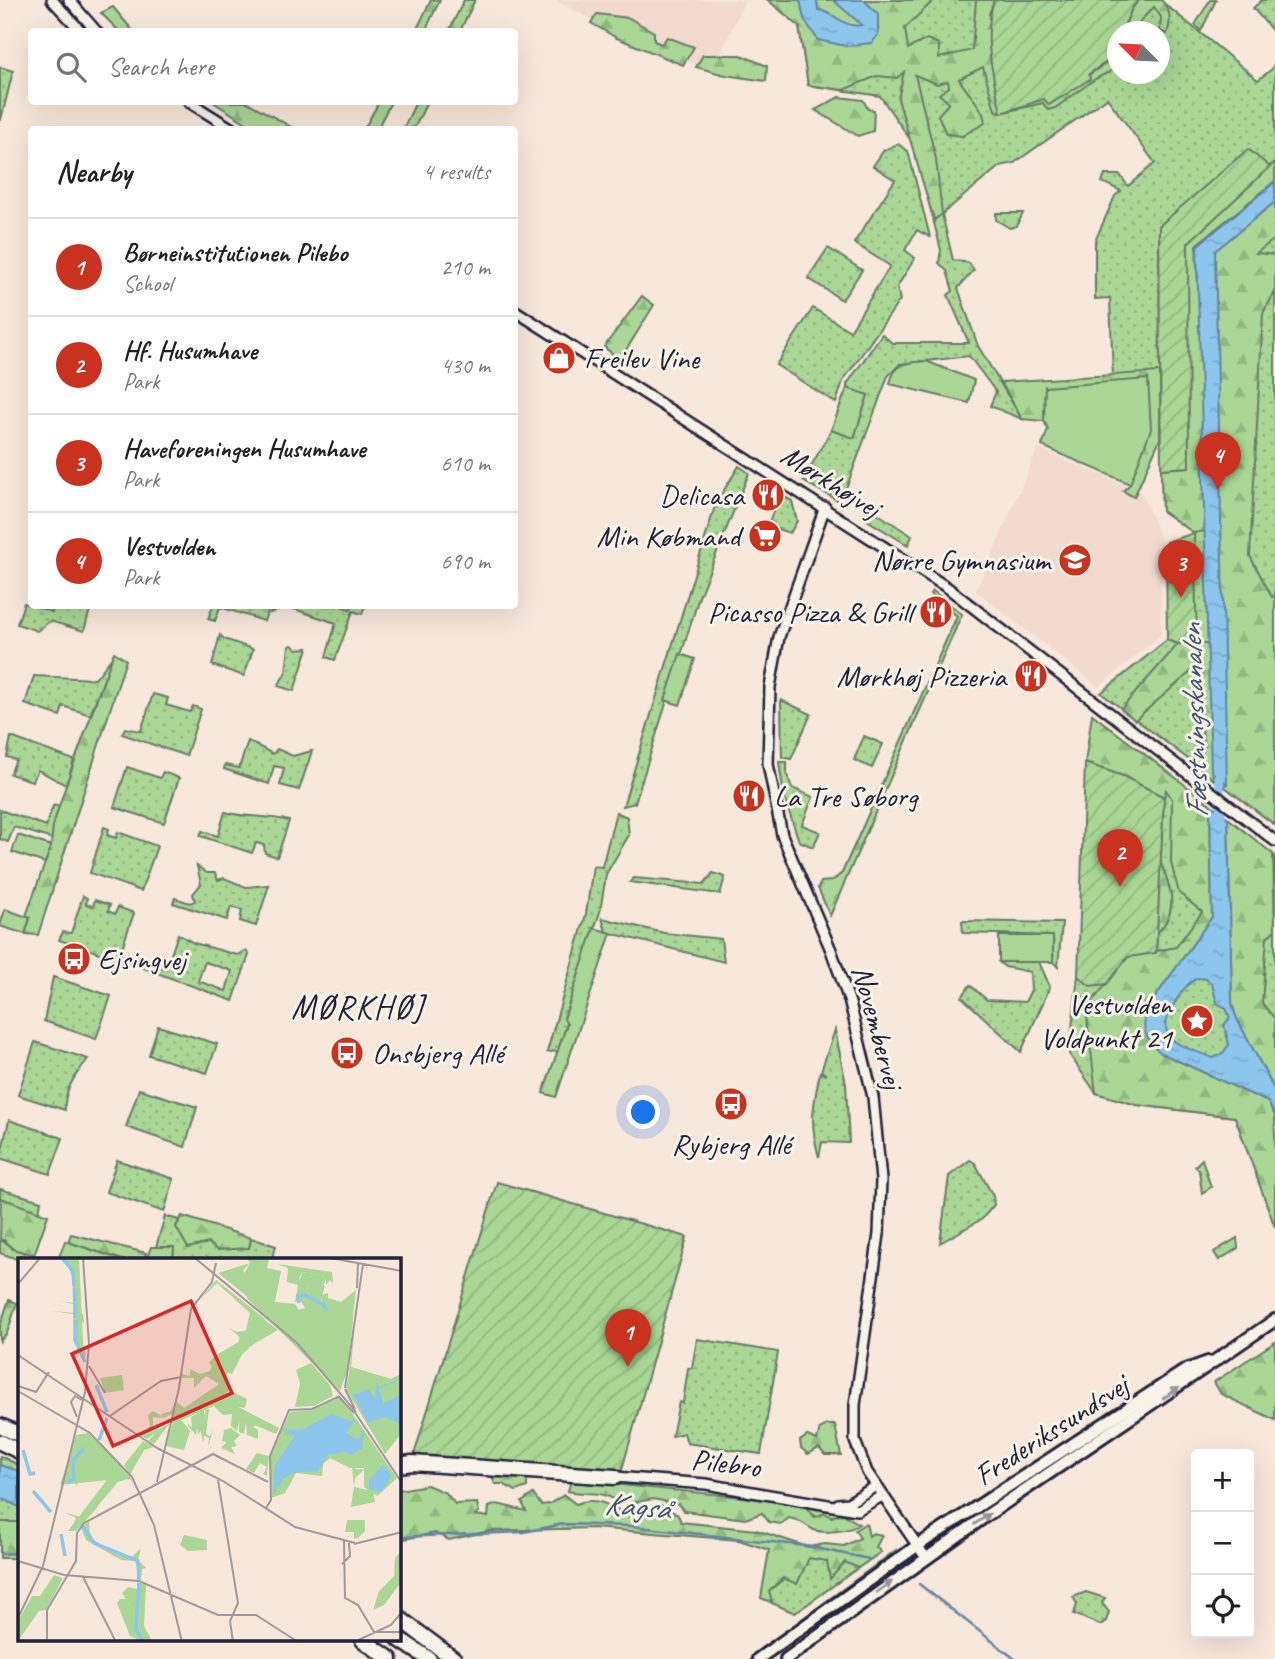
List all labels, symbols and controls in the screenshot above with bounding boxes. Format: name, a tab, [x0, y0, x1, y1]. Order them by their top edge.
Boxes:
north arrow	[1107, 21, 1170, 84]
search box	[28, 28, 518, 105]
icon: search	[52, 48, 90, 86]
text: Search here	[108, 50, 214, 83]
text: Nearby	[56, 153, 132, 191]
text: 4 results	[423, 157, 490, 186]
text: Børneinstitutionen Pilebo	[123, 236, 347, 269]
text: 1	[74, 253, 84, 282]
text: 210 m	[441, 253, 490, 282]
text: School	[123, 269, 172, 298]
text: Hf. Husumhave	[123, 334, 257, 367]
shop icon: Freilev Vine	[540, 339, 578, 377]
place label: Freilev Vine	[584, 339, 701, 377]
text: 2	[74, 351, 84, 380]
text: 430 m	[441, 351, 490, 380]
text: Park	[123, 367, 159, 396]
text: Haveforeningen Husumhave	[123, 432, 365, 465]
pin: 4	[1195, 432, 1241, 490]
street label: Mørkhøjvej	[774, 436, 890, 528]
text: 3	[74, 449, 84, 478]
text: 610 m	[441, 449, 490, 478]
text: Park	[123, 465, 159, 494]
place label: Delicasa	[659, 476, 746, 514]
restaurant icon: Delicasa	[749, 476, 787, 514]
place label: Min Købmand	[597, 517, 744, 555]
supermarket icon: Min Købmand	[746, 517, 784, 555]
text: Vestvolden	[123, 530, 215, 563]
pin: 3	[1158, 540, 1204, 598]
place label: Nørre Gymnasium	[872, 541, 1052, 579]
school or university icon: Nørre Gymnasium	[1056, 541, 1094, 579]
text: 4	[74, 547, 84, 576]
text: 690 m	[441, 547, 490, 576]
text: Park	[123, 563, 159, 592]
place label: Picasso Pizza & Grill	[708, 593, 917, 631]
restaurant icon: Picasso Pizza & Grill	[917, 593, 955, 631]
water label: Fæstningskanalen	[1170, 621, 1218, 819]
place label: Mørkhøj Pizzeria	[836, 657, 1008, 695]
restaurant icon: Mørkhøj Pizzeria	[1012, 657, 1050, 695]
restaurant icon: La Tre Søborg	[730, 777, 768, 815]
place label: La Tre Søborg	[774, 777, 920, 815]
pin: 2	[1097, 829, 1143, 887]
bus stop icon: Ejsingvej	[55, 940, 93, 978]
place label: Ejsingvej	[98, 940, 189, 978]
street label: Novembervej	[843, 961, 913, 1096]
place label: Vestvolden Voldpunkt 21	[1040, 985, 1173, 1057]
district label: MØRKHØJ	[291, 986, 428, 1028]
place icon: Vestvolden Voldpunkt 21	[1178, 1002, 1216, 1040]
bus stop icon: Onsbjerg Allé	[328, 1034, 366, 1072]
place label: Onsbjerg Allé	[372, 1034, 507, 1072]
bus stop icon: Rybjerg Allé	[712, 1085, 750, 1123]
your location	[626, 1095, 660, 1129]
place label: Rybjerg Allé	[671, 1125, 795, 1163]
inset map	[18, 1258, 401, 1642]
pin: 1	[605, 1309, 651, 1367]
street label: Frederikssundsvej	[967, 1364, 1138, 1494]
one-way arrow	[1162, 1386, 1180, 1400]
street label: Pilebro	[689, 1440, 764, 1486]
map controls	[1191, 1449, 1254, 1638]
button: +	[1191, 1449, 1254, 1512]
water label: Kagså	[603, 1483, 677, 1530]
one-way arrow	[973, 1512, 991, 1526]
button: −	[1191, 1512, 1254, 1575]
button: locate	[1191, 1575, 1254, 1638]
one-way arrow	[875, 1580, 893, 1594]

